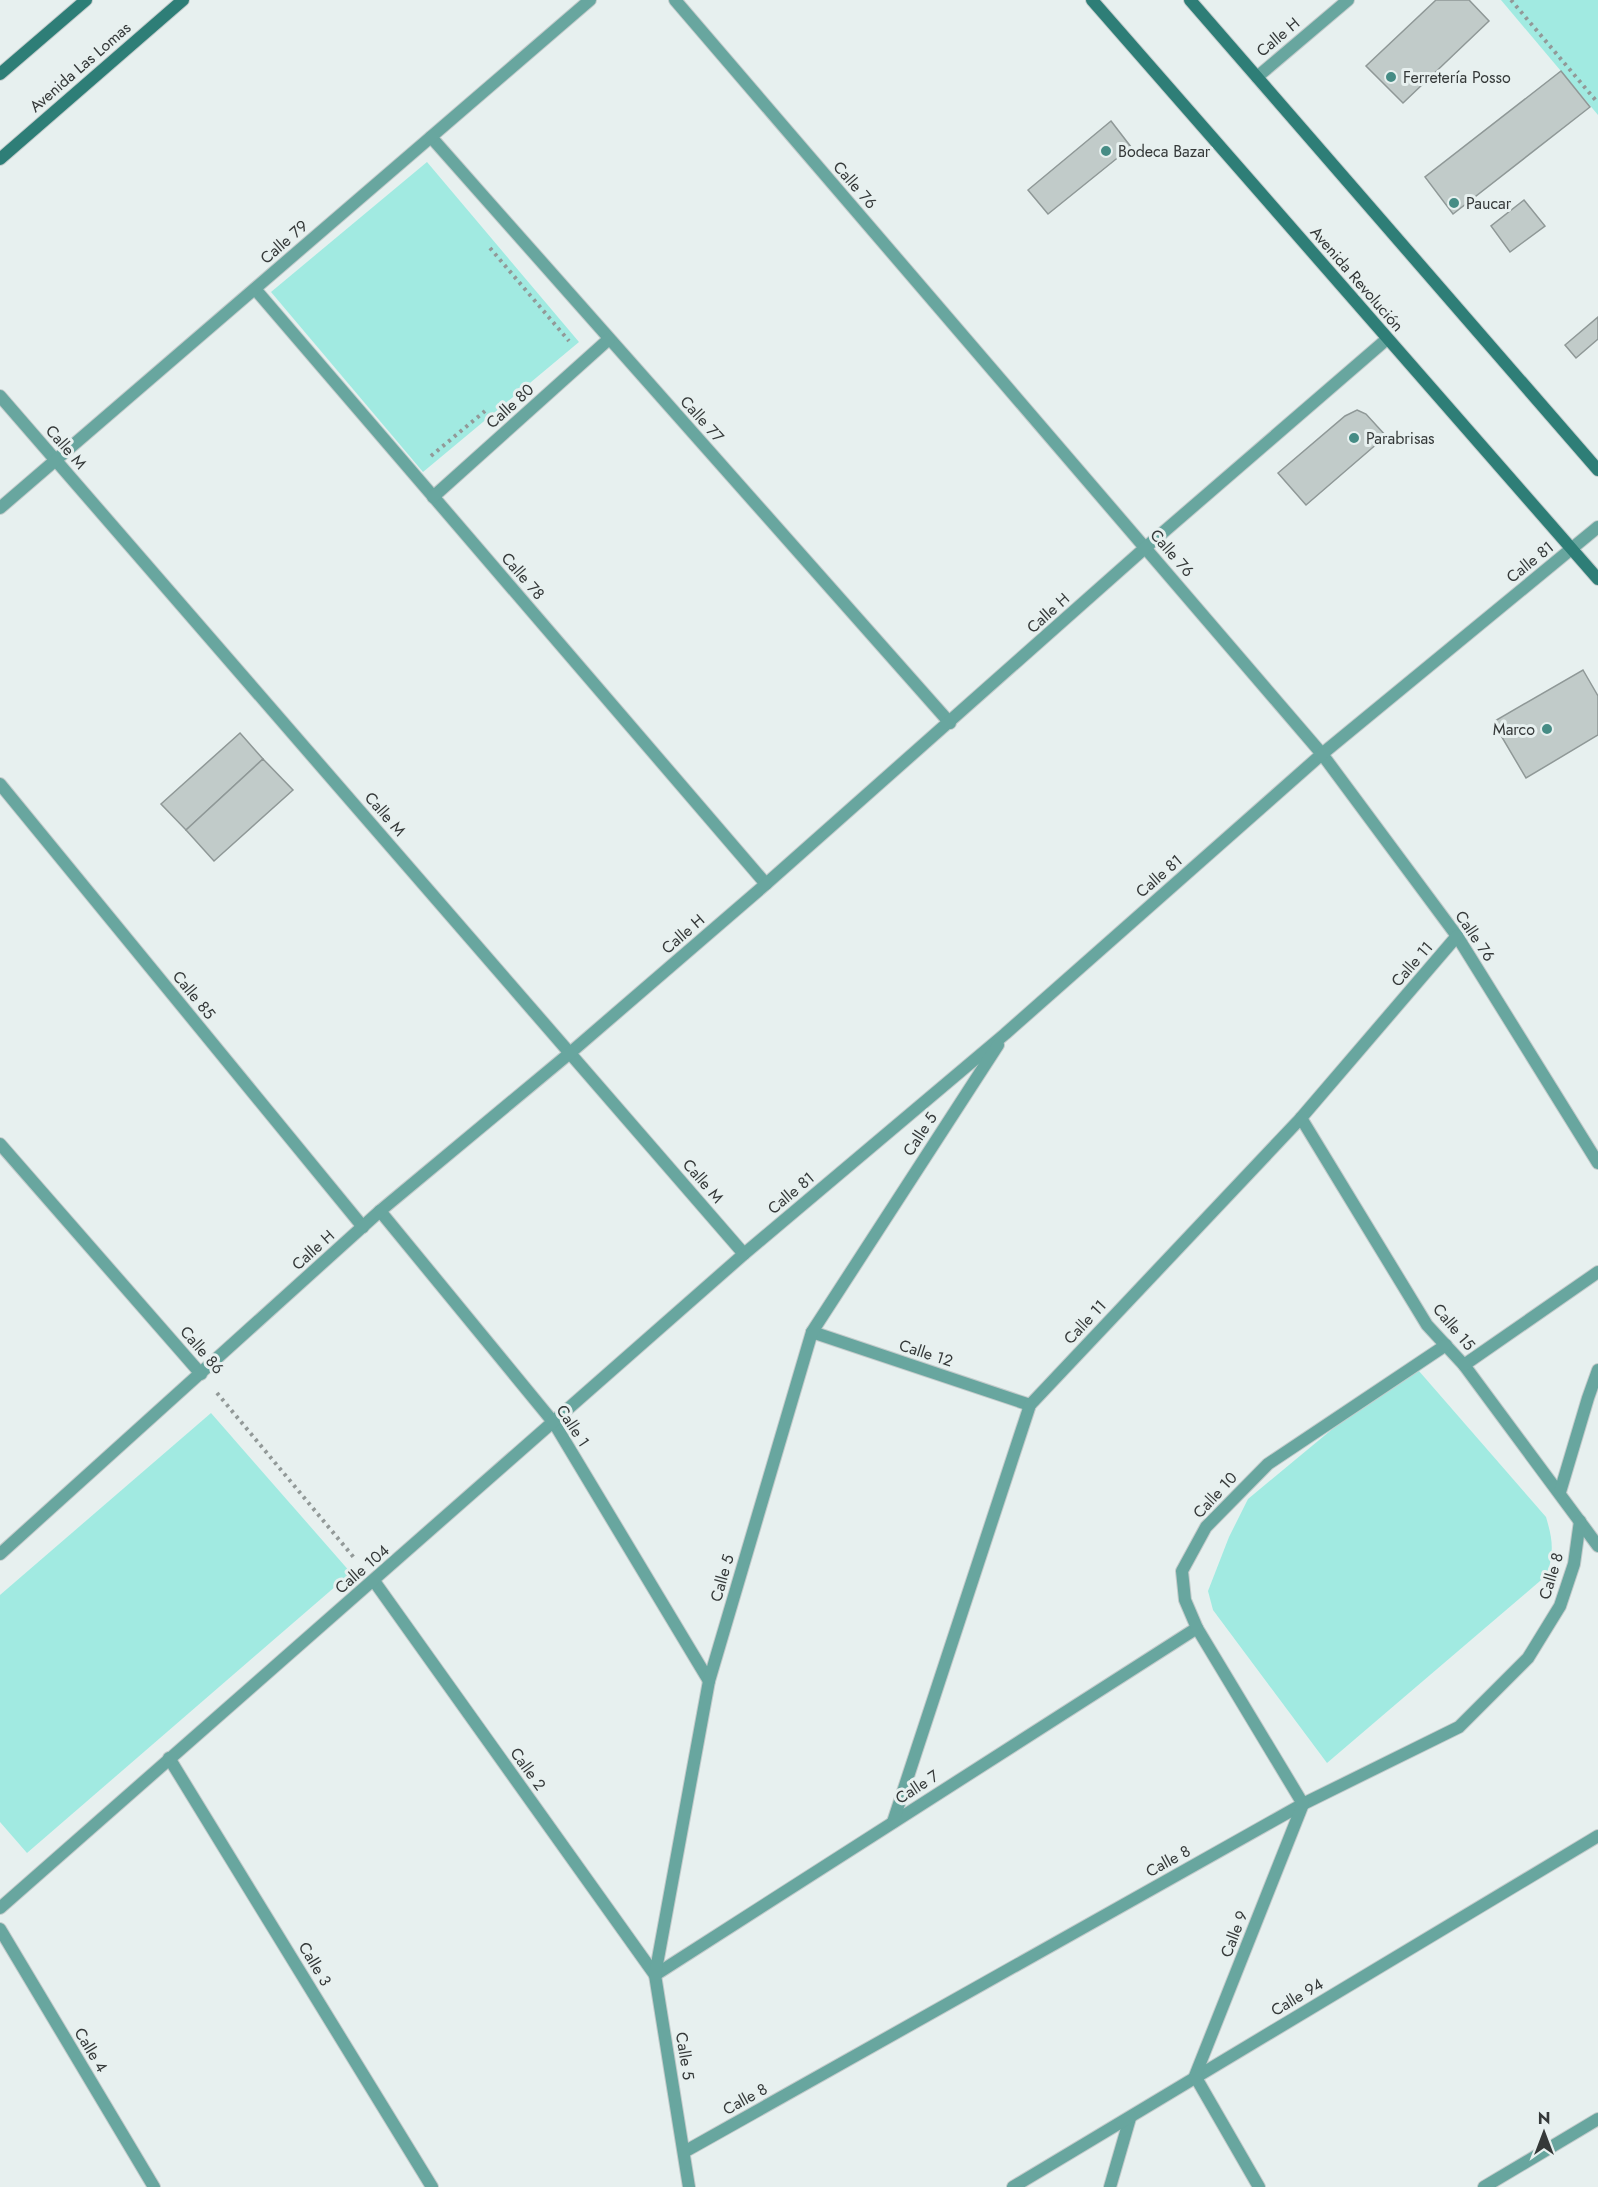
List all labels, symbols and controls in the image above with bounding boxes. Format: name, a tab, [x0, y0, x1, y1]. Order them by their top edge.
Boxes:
street label: Calle H	[1251, 12, 1305, 62]
street label: Avenida Las Lomas	[24, 16, 136, 118]
place label: Ferretería Posso	[1403, 66, 1511, 89]
marker: Ferretería Posso	[1384, 70, 1398, 84]
place label: Bodeca Bazar	[1118, 140, 1211, 163]
marker: Bodeca Bazar	[1099, 144, 1113, 158]
street label: Calle 76	[828, 156, 882, 214]
place label: Paucar	[1466, 192, 1512, 215]
marker: Paucar	[1447, 196, 1461, 210]
street label: Calle 79	[255, 215, 313, 269]
street label: Avenida Revolución	[1305, 221, 1409, 337]
street label: Calle 80	[481, 378, 539, 434]
street label: Calle 77	[675, 391, 730, 448]
street label: Calle M	[40, 420, 92, 474]
place label: Parabrisas	[1366, 427, 1435, 450]
marker: Parabrisas	[1347, 431, 1361, 445]
street label: Calle 76	[1145, 524, 1199, 582]
street label: Calle 81	[1501, 536, 1559, 588]
street label: Calle 78	[496, 547, 550, 605]
street label: Calle H	[1022, 588, 1074, 638]
place label: Marco	[1493, 718, 1535, 741]
marker: Marco	[1540, 722, 1554, 736]
street label: Calle M	[359, 787, 411, 841]
street label: Calle 81	[1131, 849, 1187, 903]
street label: Calle 76	[1450, 906, 1500, 966]
street label: Calle H	[656, 909, 710, 959]
street label: Calle 11	[1386, 936, 1438, 992]
street label: Calle 85	[167, 966, 221, 1024]
street label: Calle 5	[897, 1108, 943, 1160]
street label: Calle M	[677, 1154, 729, 1208]
street label: Calle 81	[763, 1167, 819, 1219]
street label: Calle H	[287, 1225, 339, 1275]
street label: Calle 11	[1058, 1295, 1112, 1349]
street label: Calle 15	[1427, 1298, 1481, 1356]
street label: Calle 86	[175, 1321, 229, 1379]
street label: Calle 12	[896, 1334, 956, 1372]
street label: Calle 1	[551, 1400, 595, 1452]
street label: Calle 10	[1188, 1467, 1242, 1523]
street label: Calle 104	[330, 1539, 394, 1599]
street label: Calle 8	[1533, 1550, 1569, 1602]
street label: Calle 5	[704, 1552, 740, 1604]
street label: Calle 2	[505, 1743, 551, 1795]
street label: Calle 7	[891, 1764, 944, 1810]
street label: Calle 8	[1142, 1839, 1194, 1883]
street label: Calle 9	[1215, 1907, 1253, 1961]
street label: Calle 3	[293, 1938, 337, 1991]
street label: Calle 94	[1266, 1972, 1328, 2022]
street label: Calle 4	[69, 2023, 113, 2077]
street label: Calle 5	[670, 2030, 700, 2082]
street label: Calle 8	[719, 2077, 771, 2121]
north arrow	[1514, 2103, 1574, 2163]
text: N	[1538, 2107, 1550, 2130]

